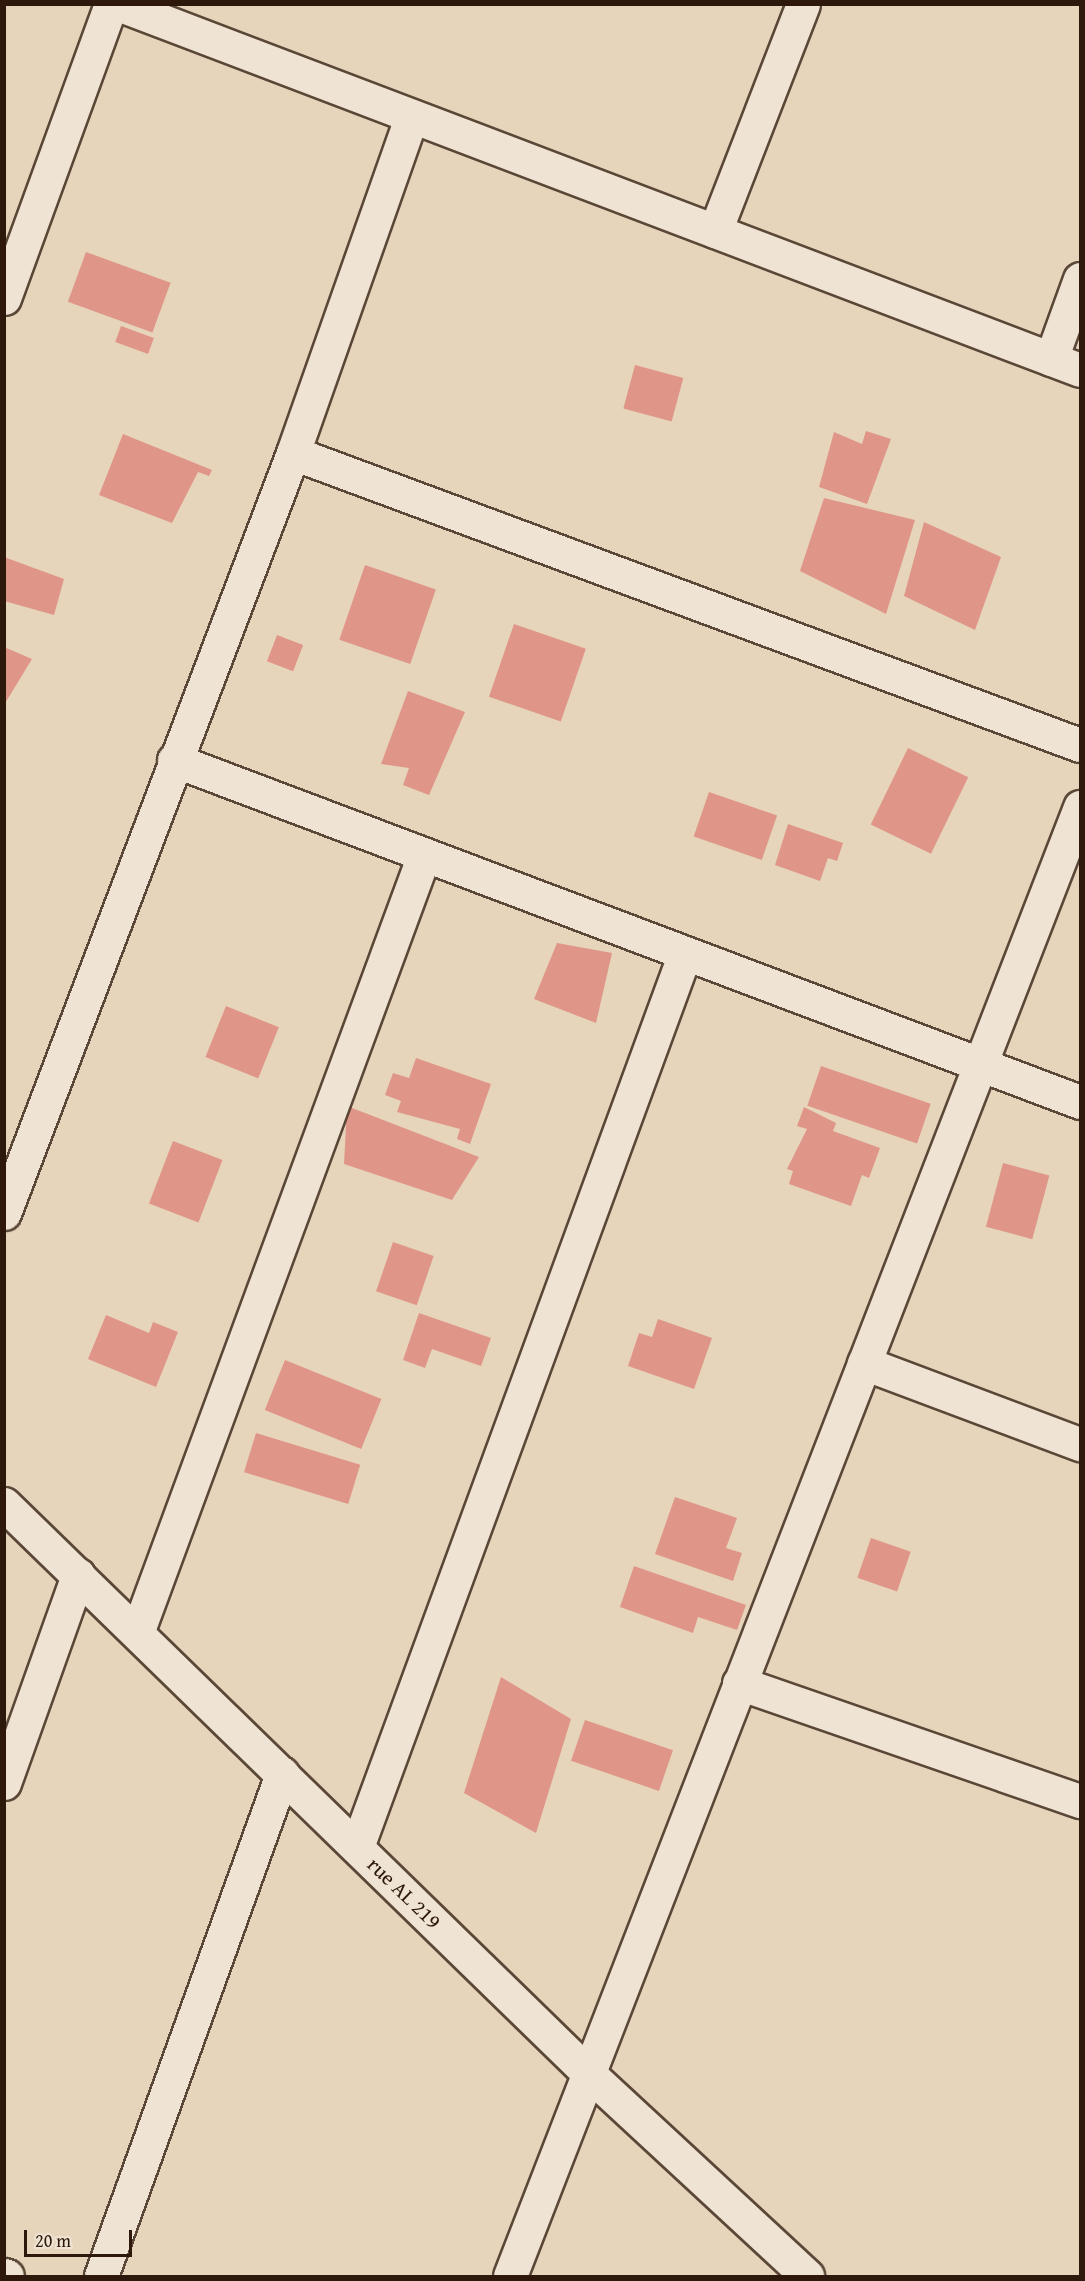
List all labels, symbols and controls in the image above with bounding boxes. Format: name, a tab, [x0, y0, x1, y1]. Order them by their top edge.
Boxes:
street label: rue AL 219	[362, 1852, 446, 1934]
scale bar	[27, 2218, 135, 2256]
text: 20 m	[35, 2227, 71, 2254]

